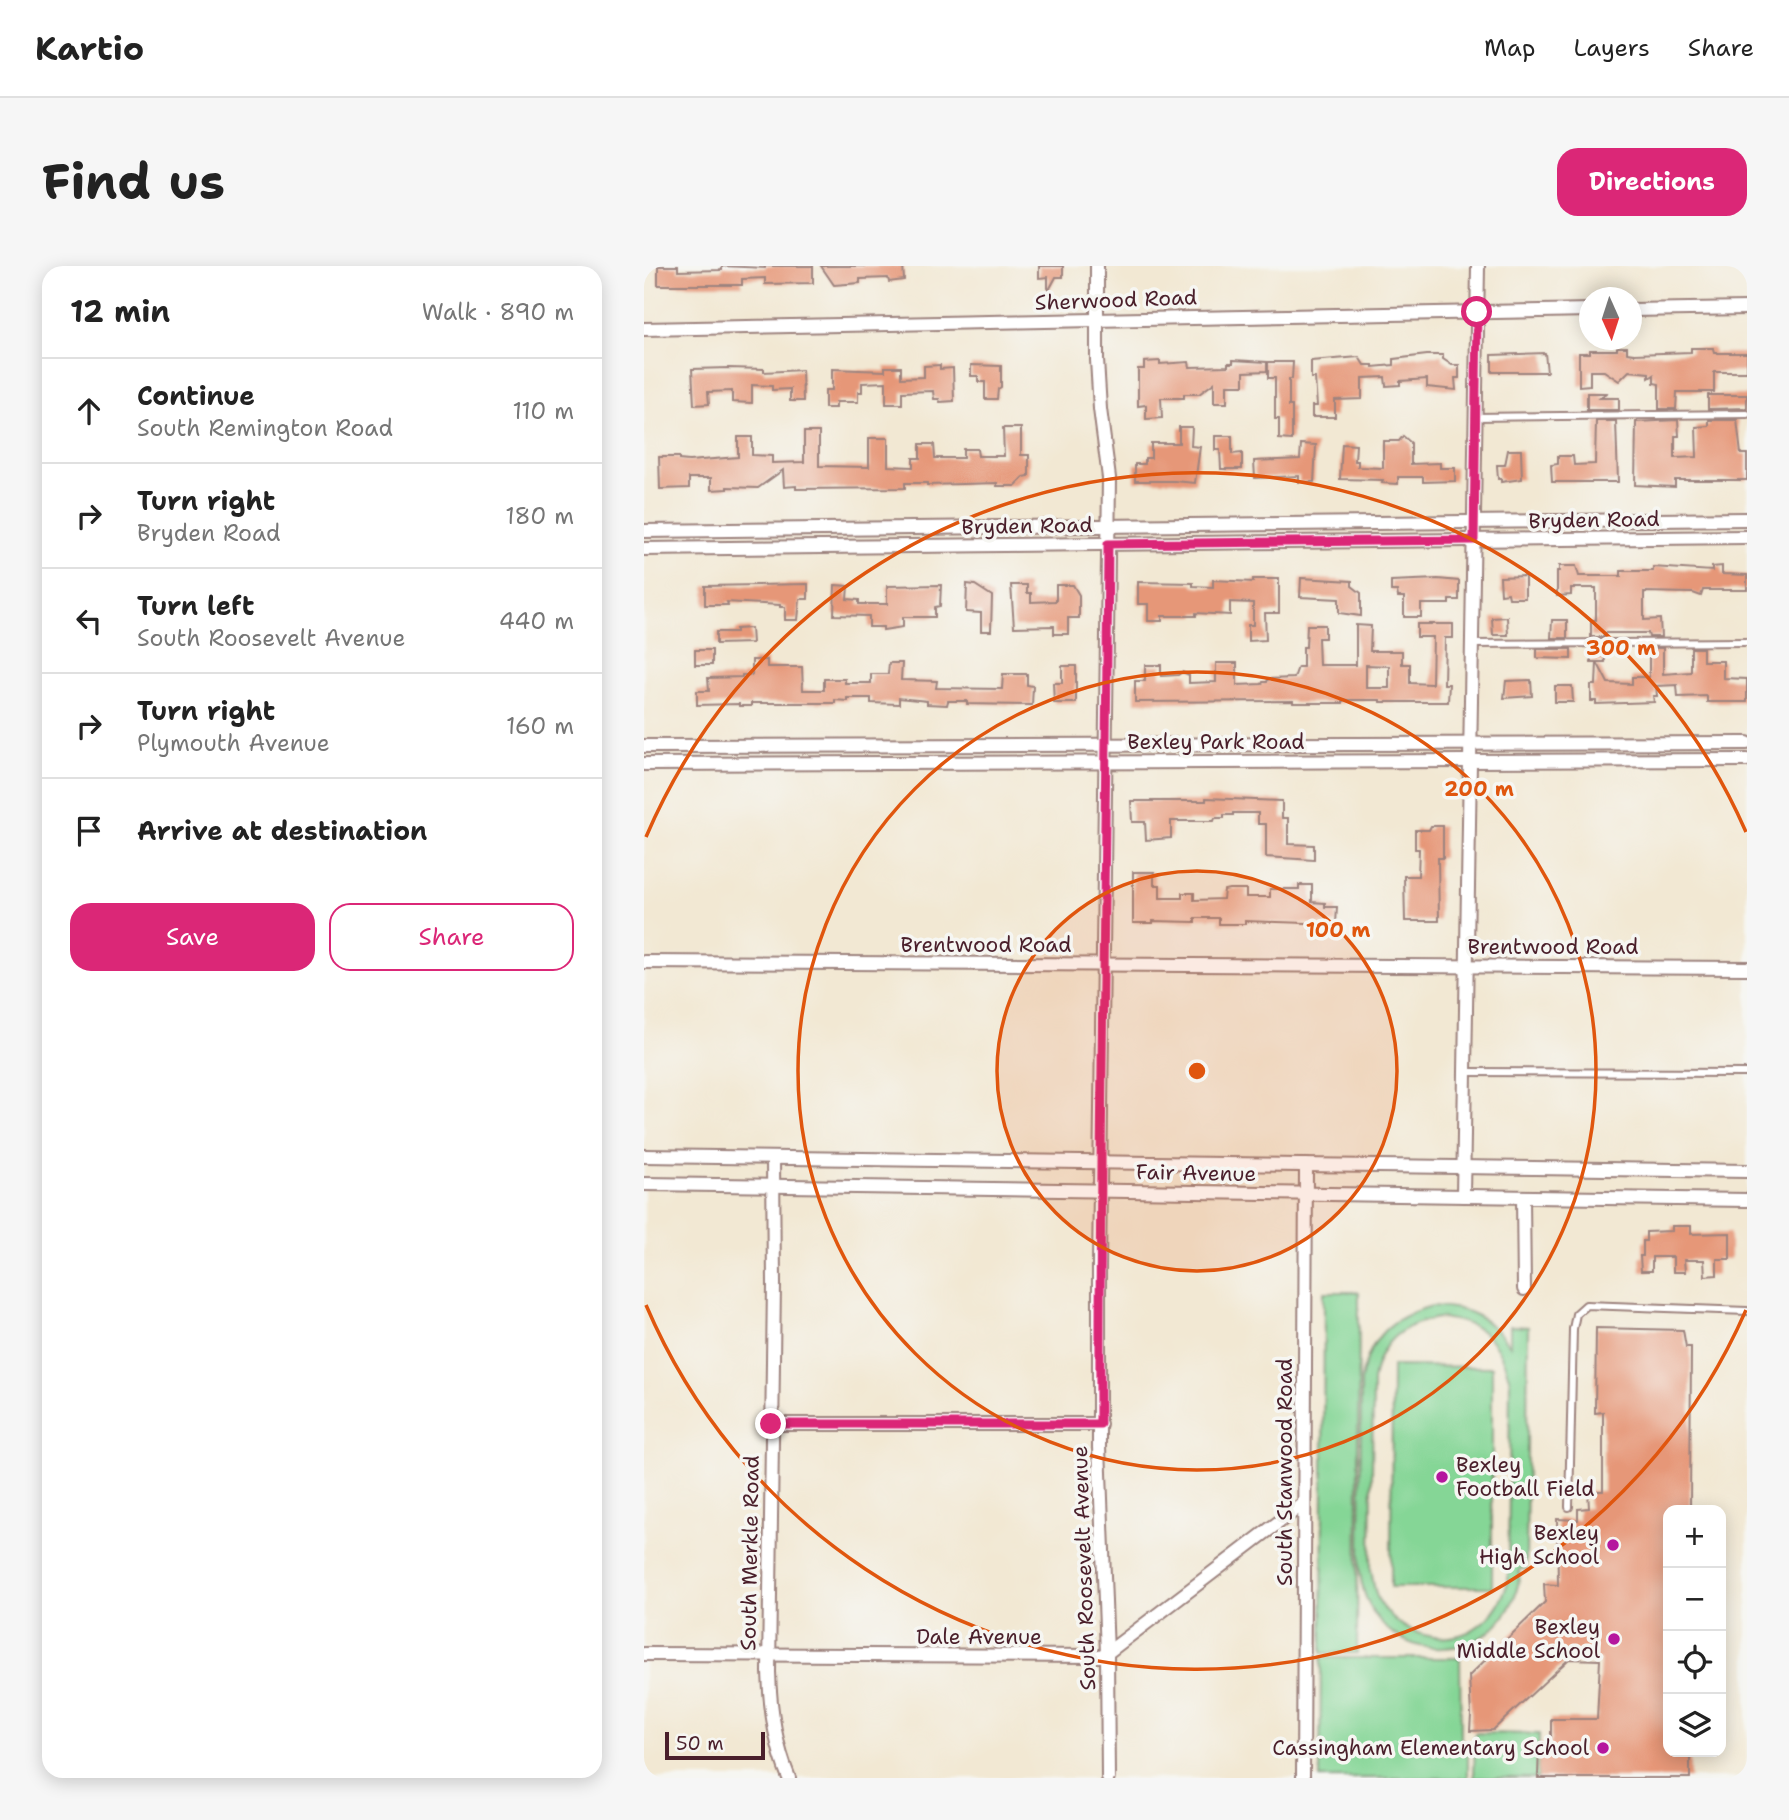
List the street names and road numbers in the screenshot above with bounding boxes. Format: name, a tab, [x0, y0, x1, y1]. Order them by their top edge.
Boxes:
street label: Sherwood Road	[1034, 283, 1198, 317]
street label: Bryden Road	[1528, 505, 1660, 535]
street label: Bryden Road	[961, 511, 1093, 541]
street label: Bexley Park Road	[1127, 728, 1305, 756]
street label: Brentwood Road	[900, 931, 1072, 959]
street label: Brentwood Road	[1467, 933, 1639, 961]
street label: Fair Avenue	[1136, 1158, 1256, 1188]
street label: South Stanwood Road	[1271, 1358, 1299, 1586]
street label: South Roosevelt Avenue	[1066, 1445, 1102, 1691]
street label: South Merkle Road	[734, 1455, 766, 1651]
street label: Dale Avenue	[916, 1623, 1042, 1651]

